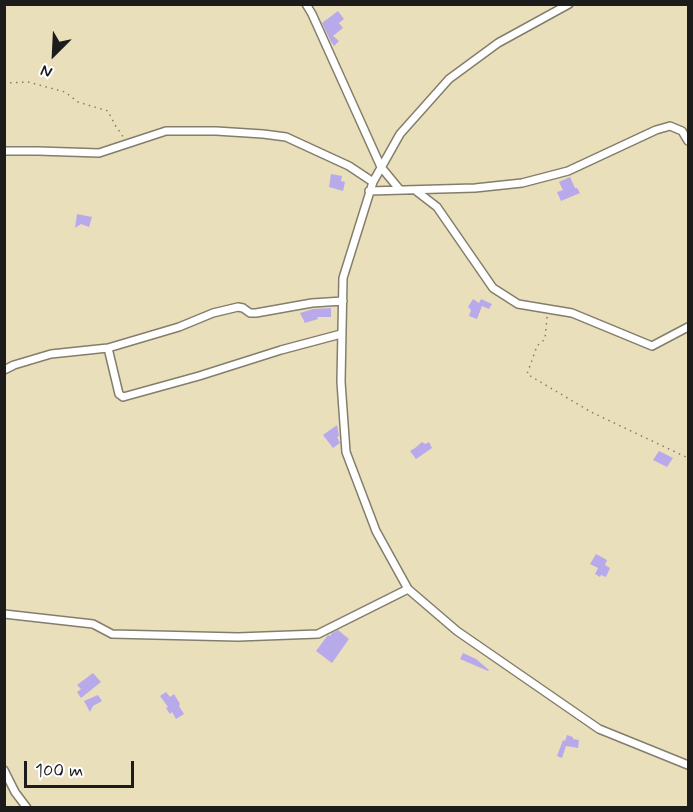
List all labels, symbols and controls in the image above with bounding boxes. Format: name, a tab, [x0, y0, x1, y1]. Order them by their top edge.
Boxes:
north arrow	[24, 24, 84, 84]
text: N	[37, 59, 56, 83]
scale bar	[27, 749, 136, 787]
text: 100 m	[35, 759, 83, 783]

